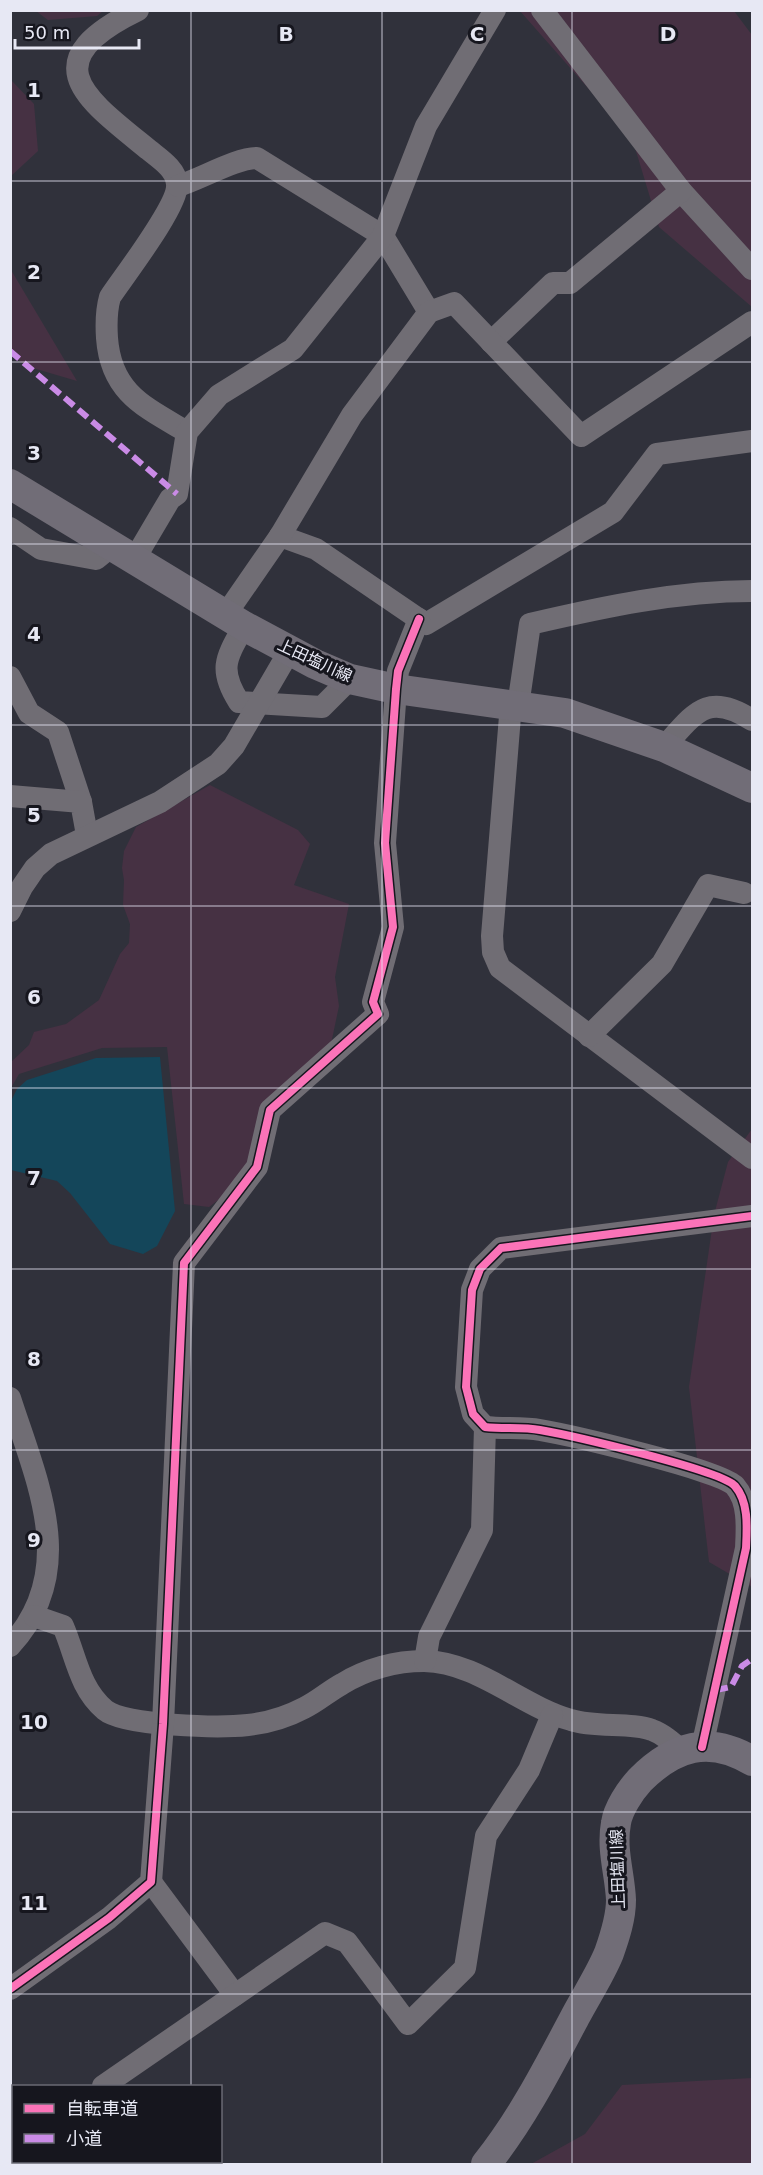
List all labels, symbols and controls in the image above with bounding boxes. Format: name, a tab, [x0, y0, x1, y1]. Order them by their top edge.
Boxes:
scale bar	[15, 12, 140, 50]
text: 50 m	[24, 22, 70, 43]
text: B	[278, 22, 294, 46]
text: C	[470, 22, 484, 46]
text: D	[660, 22, 676, 46]
text: 1	[27, 78, 41, 102]
text: 2	[27, 260, 41, 284]
text: 3	[27, 441, 41, 465]
text: 4	[27, 622, 41, 646]
street label: 上田塩川線	[275, 635, 355, 686]
text: 5	[27, 803, 41, 827]
text: 6	[27, 985, 41, 1009]
text: 7	[27, 1166, 41, 1190]
text: 8	[27, 1347, 41, 1371]
text: 9	[27, 1528, 41, 1552]
text: 10	[20, 1710, 48, 1734]
street label: 上田塩川線	[607, 1829, 628, 1909]
text: 11	[20, 1891, 48, 1915]
legend	[12, 2085, 222, 2163]
text: 自転車道	[66, 2098, 138, 2119]
text: 小道	[66, 2128, 102, 2149]

